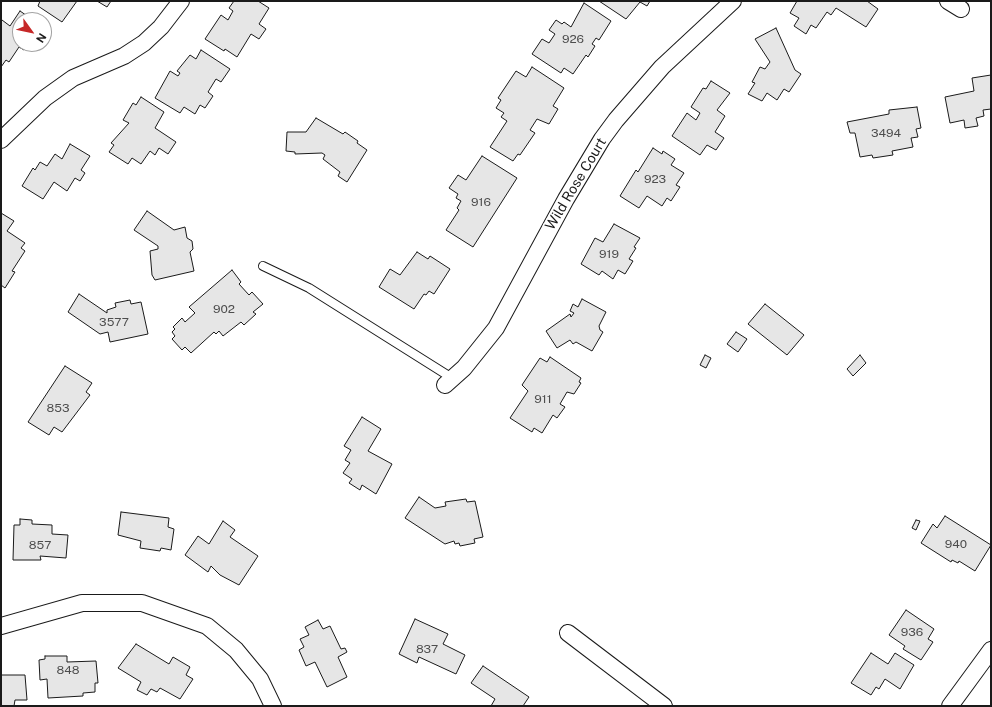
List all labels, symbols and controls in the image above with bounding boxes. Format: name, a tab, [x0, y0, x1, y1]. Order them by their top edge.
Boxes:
north arrow	[12, 12, 52, 52]
text: N	[34, 31, 49, 45]
house number: 926	[562, 32, 584, 46]
house number: 3494	[871, 126, 901, 140]
street label: Wild Rose Court	[542, 135, 610, 233]
house number: 923	[644, 172, 666, 186]
house number: 916	[471, 195, 491, 209]
house number: 919	[599, 247, 619, 261]
house number: 902	[213, 302, 235, 316]
house number: 3577	[99, 315, 129, 329]
house number: 911	[534, 392, 552, 406]
house number: 853	[46, 401, 70, 415]
house number: 940	[945, 537, 967, 551]
house number: 857	[29, 538, 51, 552]
house number: 936	[901, 625, 923, 639]
house number: 837	[416, 642, 438, 656]
house number: 848	[56, 663, 80, 677]

